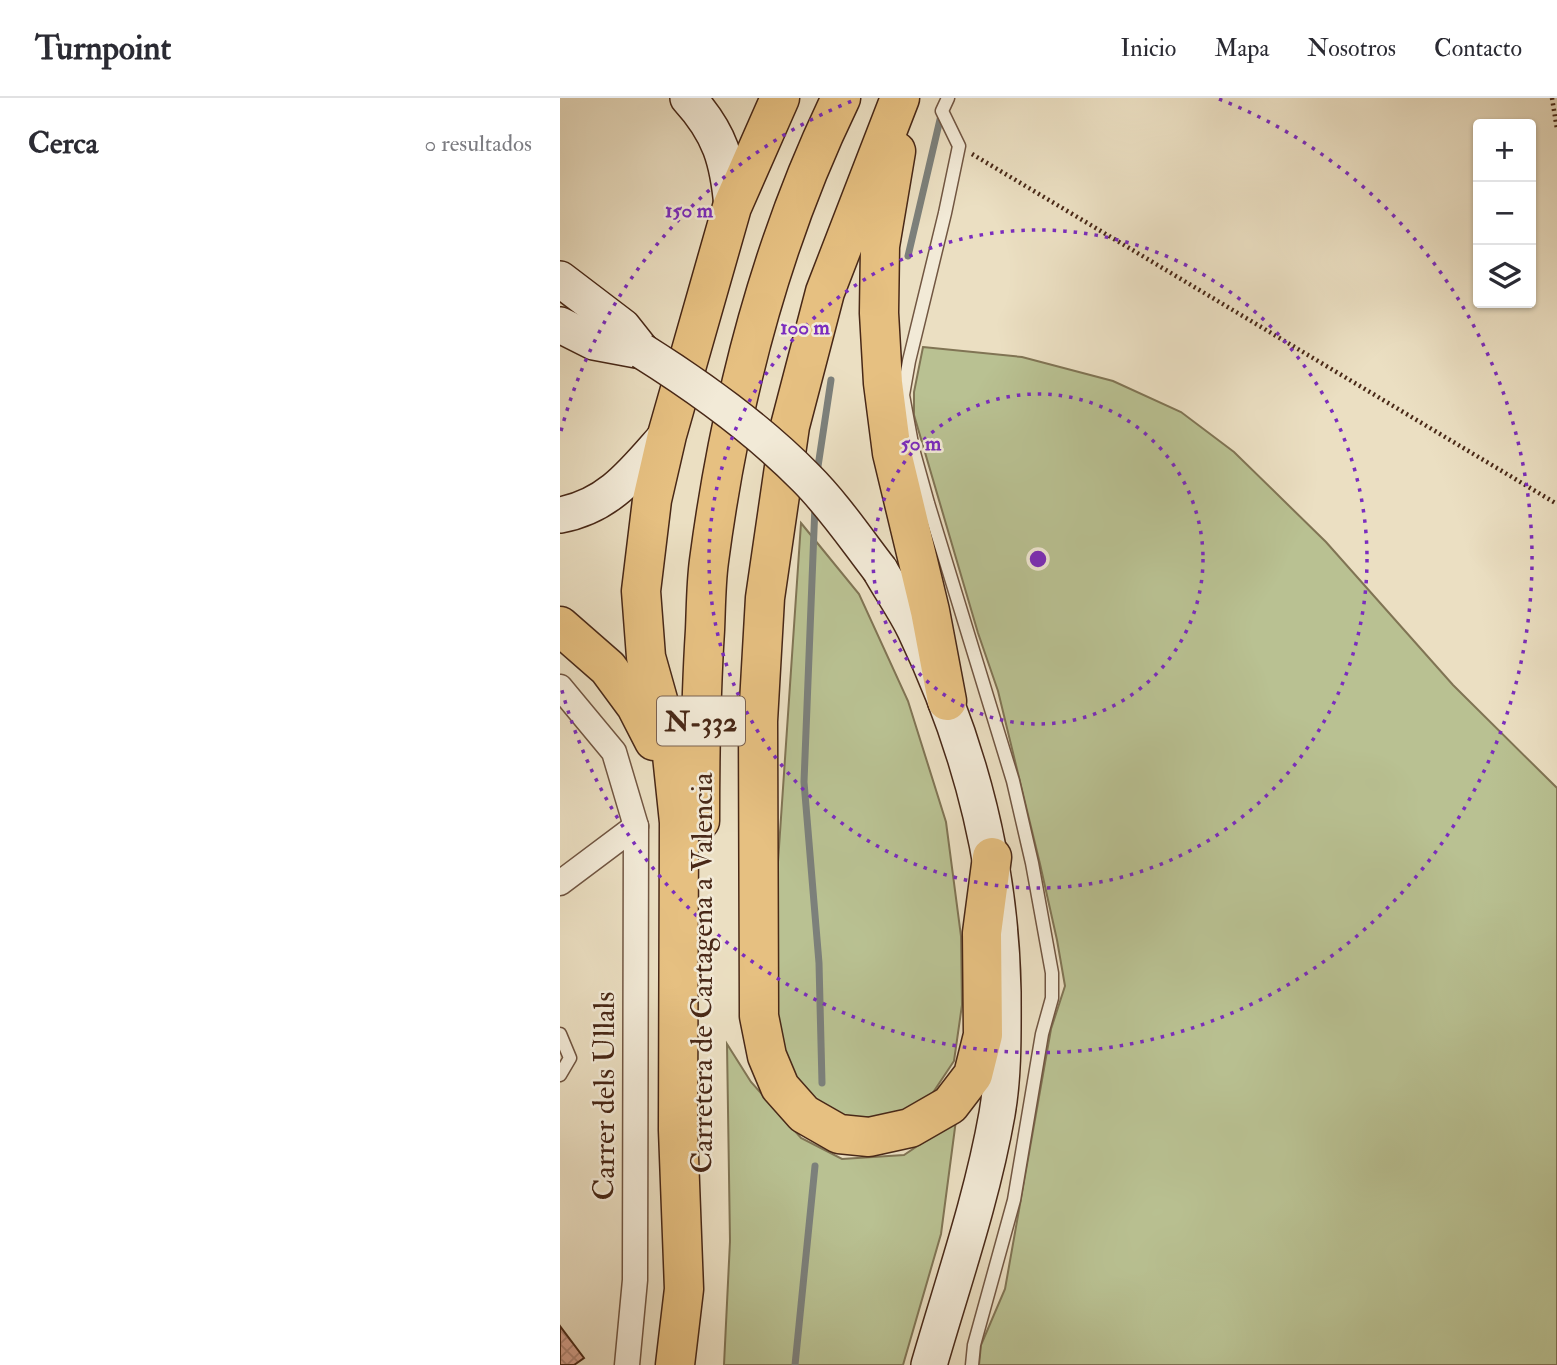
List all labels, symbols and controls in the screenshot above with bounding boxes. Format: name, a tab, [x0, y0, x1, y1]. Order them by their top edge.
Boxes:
text: Turnpoint	[35, 28, 171, 69]
text: Inicio	[1121, 33, 1176, 64]
text: Mapa	[1214, 33, 1269, 64]
text: Nosotros	[1307, 33, 1396, 64]
text: Contacto	[1434, 33, 1522, 64]
map controls	[1473, 119, 1536, 308]
button: +	[1473, 119, 1536, 182]
text: Cerca	[28, 125, 98, 162]
text: 0 resultados	[425, 129, 532, 158]
button: −	[1473, 182, 1536, 245]
text: 150 m	[665, 197, 714, 224]
button: layers	[1473, 245, 1536, 308]
text: 100 m	[780, 314, 831, 341]
text: 50 m	[901, 430, 942, 457]
centre of rings	[1026, 547, 1050, 571]
road number: N-332	[657, 696, 745, 746]
street label: Carretera de Cartagena a Valencia	[684, 772, 721, 1174]
street label: Carrer dels Ullals	[586, 992, 623, 1200]

